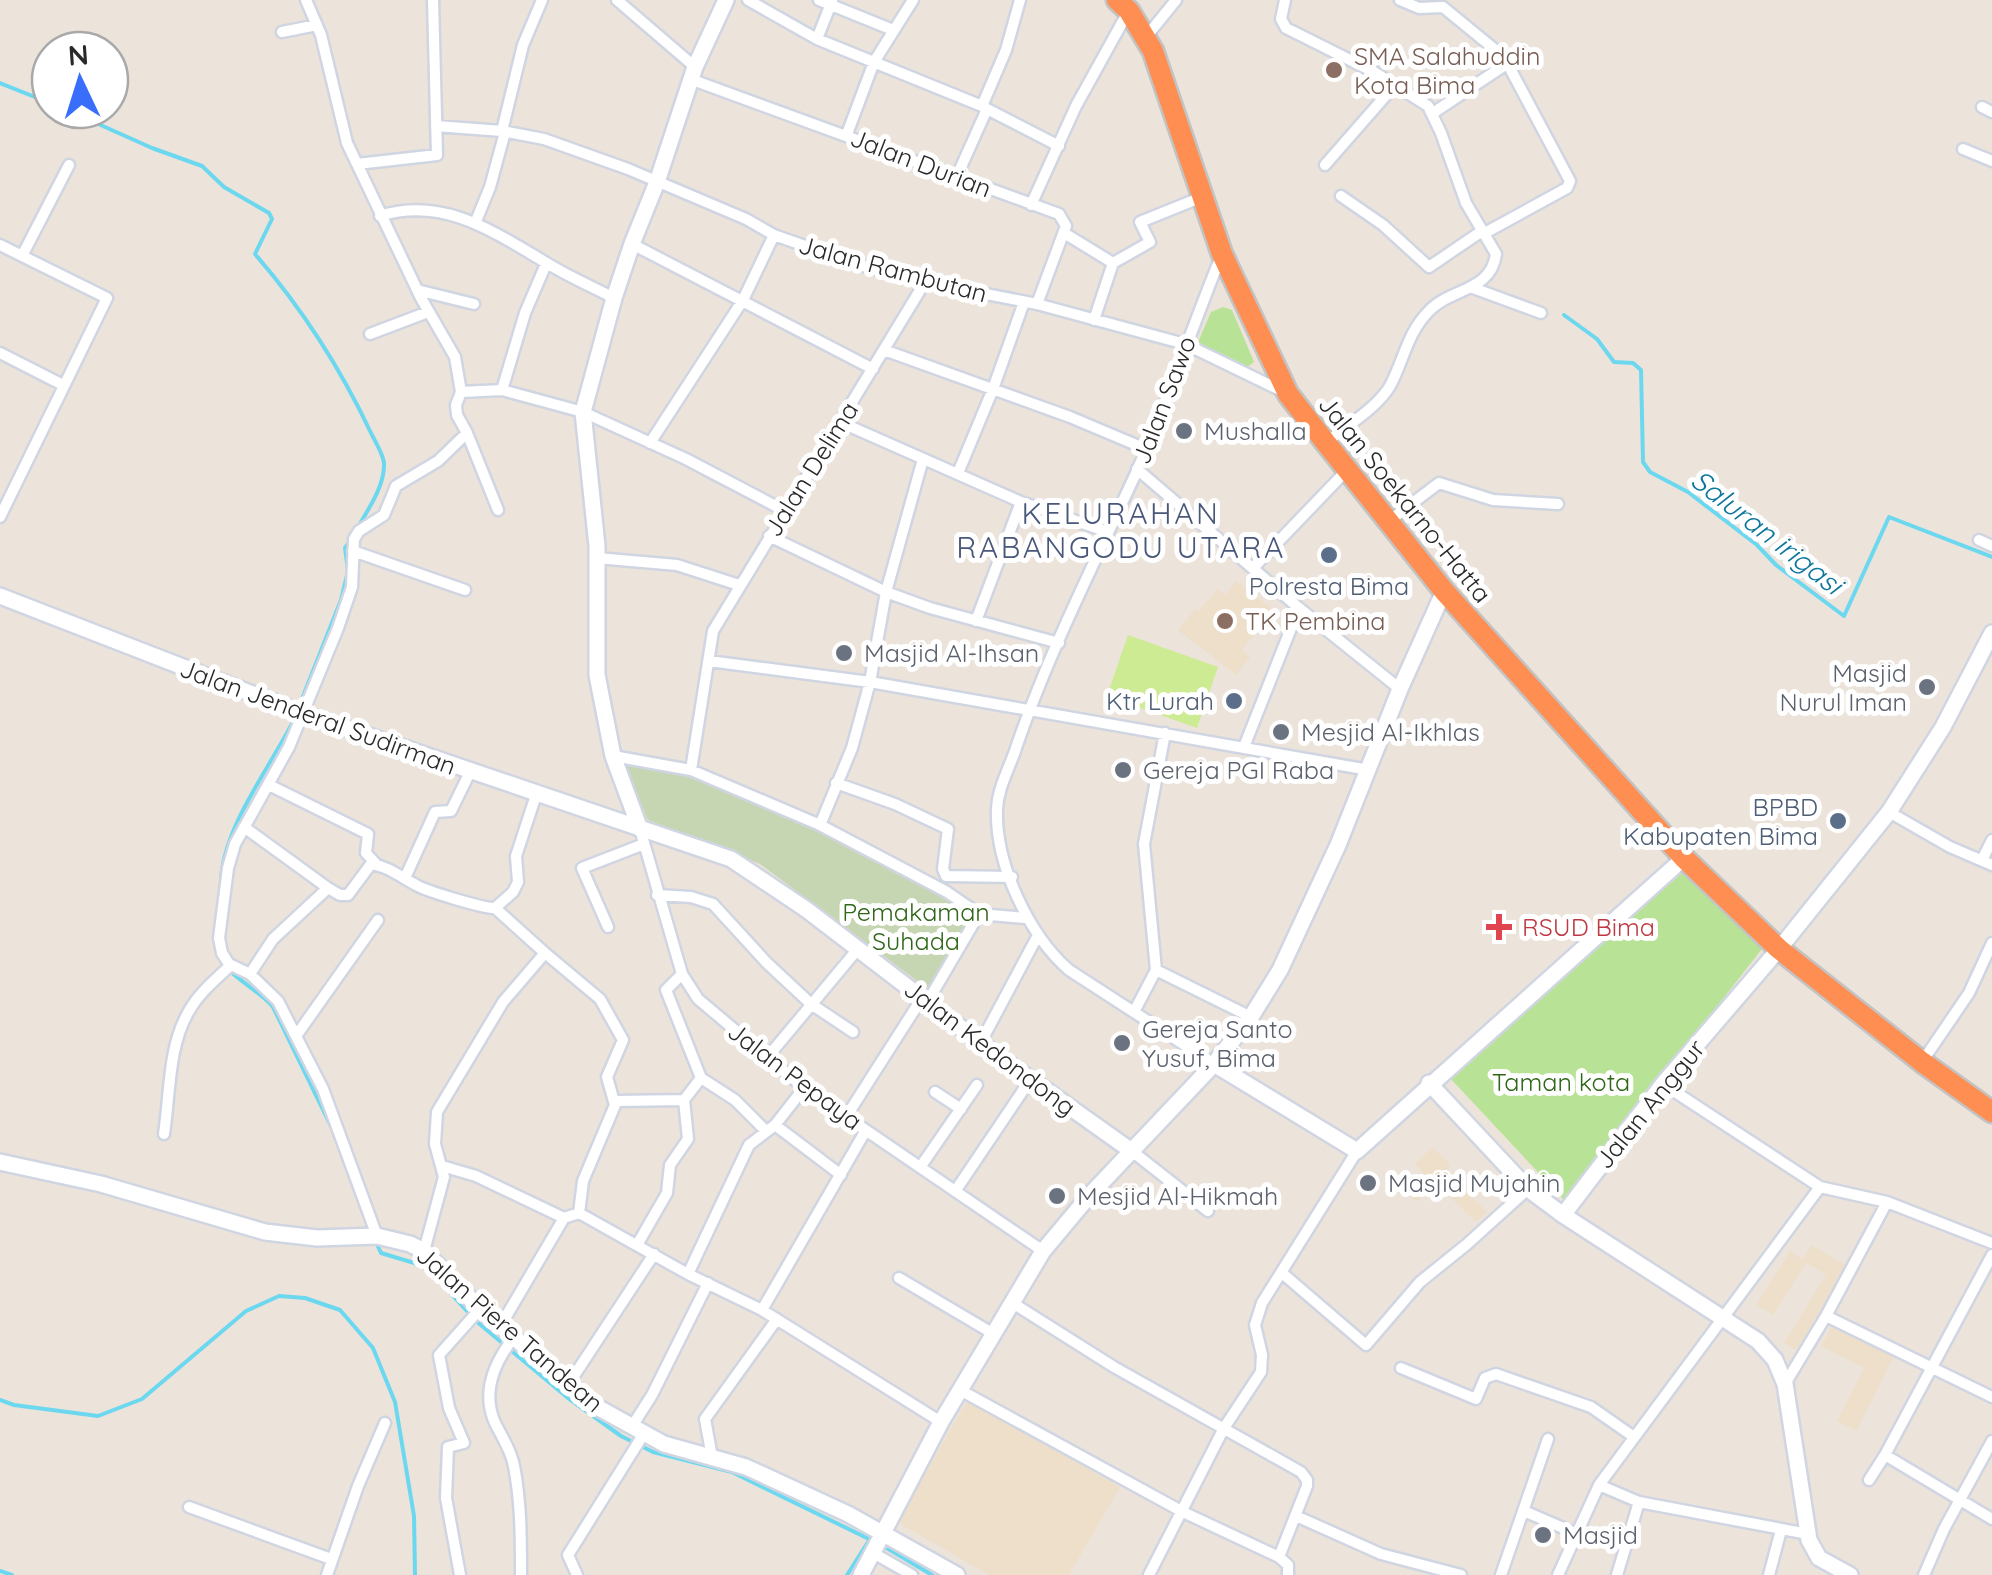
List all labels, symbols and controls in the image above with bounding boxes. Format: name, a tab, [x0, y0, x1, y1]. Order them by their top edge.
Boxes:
north arrow	[30, 30, 130, 130]
text: N	[67, 36, 90, 73]
place label: SMA Salahuddin Kota Bima	[1354, 40, 1540, 100]
marker: SMA Salahuddin Kota Bima	[1323, 59, 1345, 81]
street label: Jalan Durian	[846, 121, 996, 204]
street label: Jalan Rambutan	[795, 228, 991, 309]
street label: Jalan Sawo	[1125, 331, 1202, 468]
street label: Jalan Soekarno-Hatta	[1312, 389, 1498, 609]
street label: Jalan Delima	[757, 396, 864, 542]
place label: Mushalla	[1204, 415, 1307, 446]
marker: Mushalla	[1173, 420, 1195, 442]
water label: Saluran irigasi	[1685, 462, 1852, 603]
district label: KELURAHAN RABANGODU UTARA	[956, 494, 1286, 566]
marker: Polresta Bima	[1318, 544, 1340, 566]
place label: Polresta Bima	[1249, 570, 1409, 601]
place label: TK Pembina	[1245, 605, 1385, 636]
marker: TK Pembina	[1214, 610, 1236, 632]
place label: Masjid Al-Ihsan	[864, 637, 1039, 668]
marker: Masjid Al-Ihsan	[833, 642, 855, 664]
street label: Jalan Jenderal Sudirman	[176, 652, 460, 781]
place label: Masjid Nurul Iman	[1779, 657, 1907, 717]
marker: Masjid Nurul Iman	[1916, 676, 1938, 698]
place label: Ktr Lurah	[1106, 685, 1214, 716]
marker: Ktr Lurah	[1223, 690, 1245, 712]
place label: Mesjid Al-Ikhlas	[1301, 716, 1480, 747]
marker: Mesjid Al-Ikhlas	[1270, 721, 1292, 743]
place label: Gereja PGI Raba	[1143, 754, 1334, 785]
marker: Gereja PGI Raba	[1112, 759, 1134, 781]
place label: BPBD Kabupaten Bima	[1623, 791, 1818, 851]
marker: BPBD Kabupaten Bima	[1827, 810, 1849, 832]
park label: Pemakaman Suhada	[842, 896, 990, 956]
place label: RSUD Bima	[1522, 911, 1655, 942]
marker: RSUD Bima	[1486, 914, 1512, 940]
street label: Jalan Kedondong	[898, 973, 1082, 1122]
place label: Gereja Santo Yusuf, Bima	[1142, 1013, 1293, 1073]
street label: Jalan Pepaya	[722, 1015, 869, 1136]
marker: Gereja Santo Yusuf, Bima	[1111, 1032, 1133, 1054]
street label: Jalan Anggur	[1588, 1033, 1711, 1174]
park label: Taman kota	[1492, 1066, 1630, 1097]
place label: Masjid Mujahin	[1388, 1167, 1560, 1198]
marker: Masjid Mujahin	[1357, 1172, 1379, 1194]
place label: Mesjid Al-Hikmah	[1077, 1180, 1278, 1211]
marker: Mesjid Al-Hikmah	[1046, 1185, 1068, 1207]
street label: Jalan Piere Tandean	[411, 1239, 610, 1418]
place label: Masjid	[1563, 1519, 1638, 1550]
marker: Masjid	[1532, 1524, 1554, 1546]

